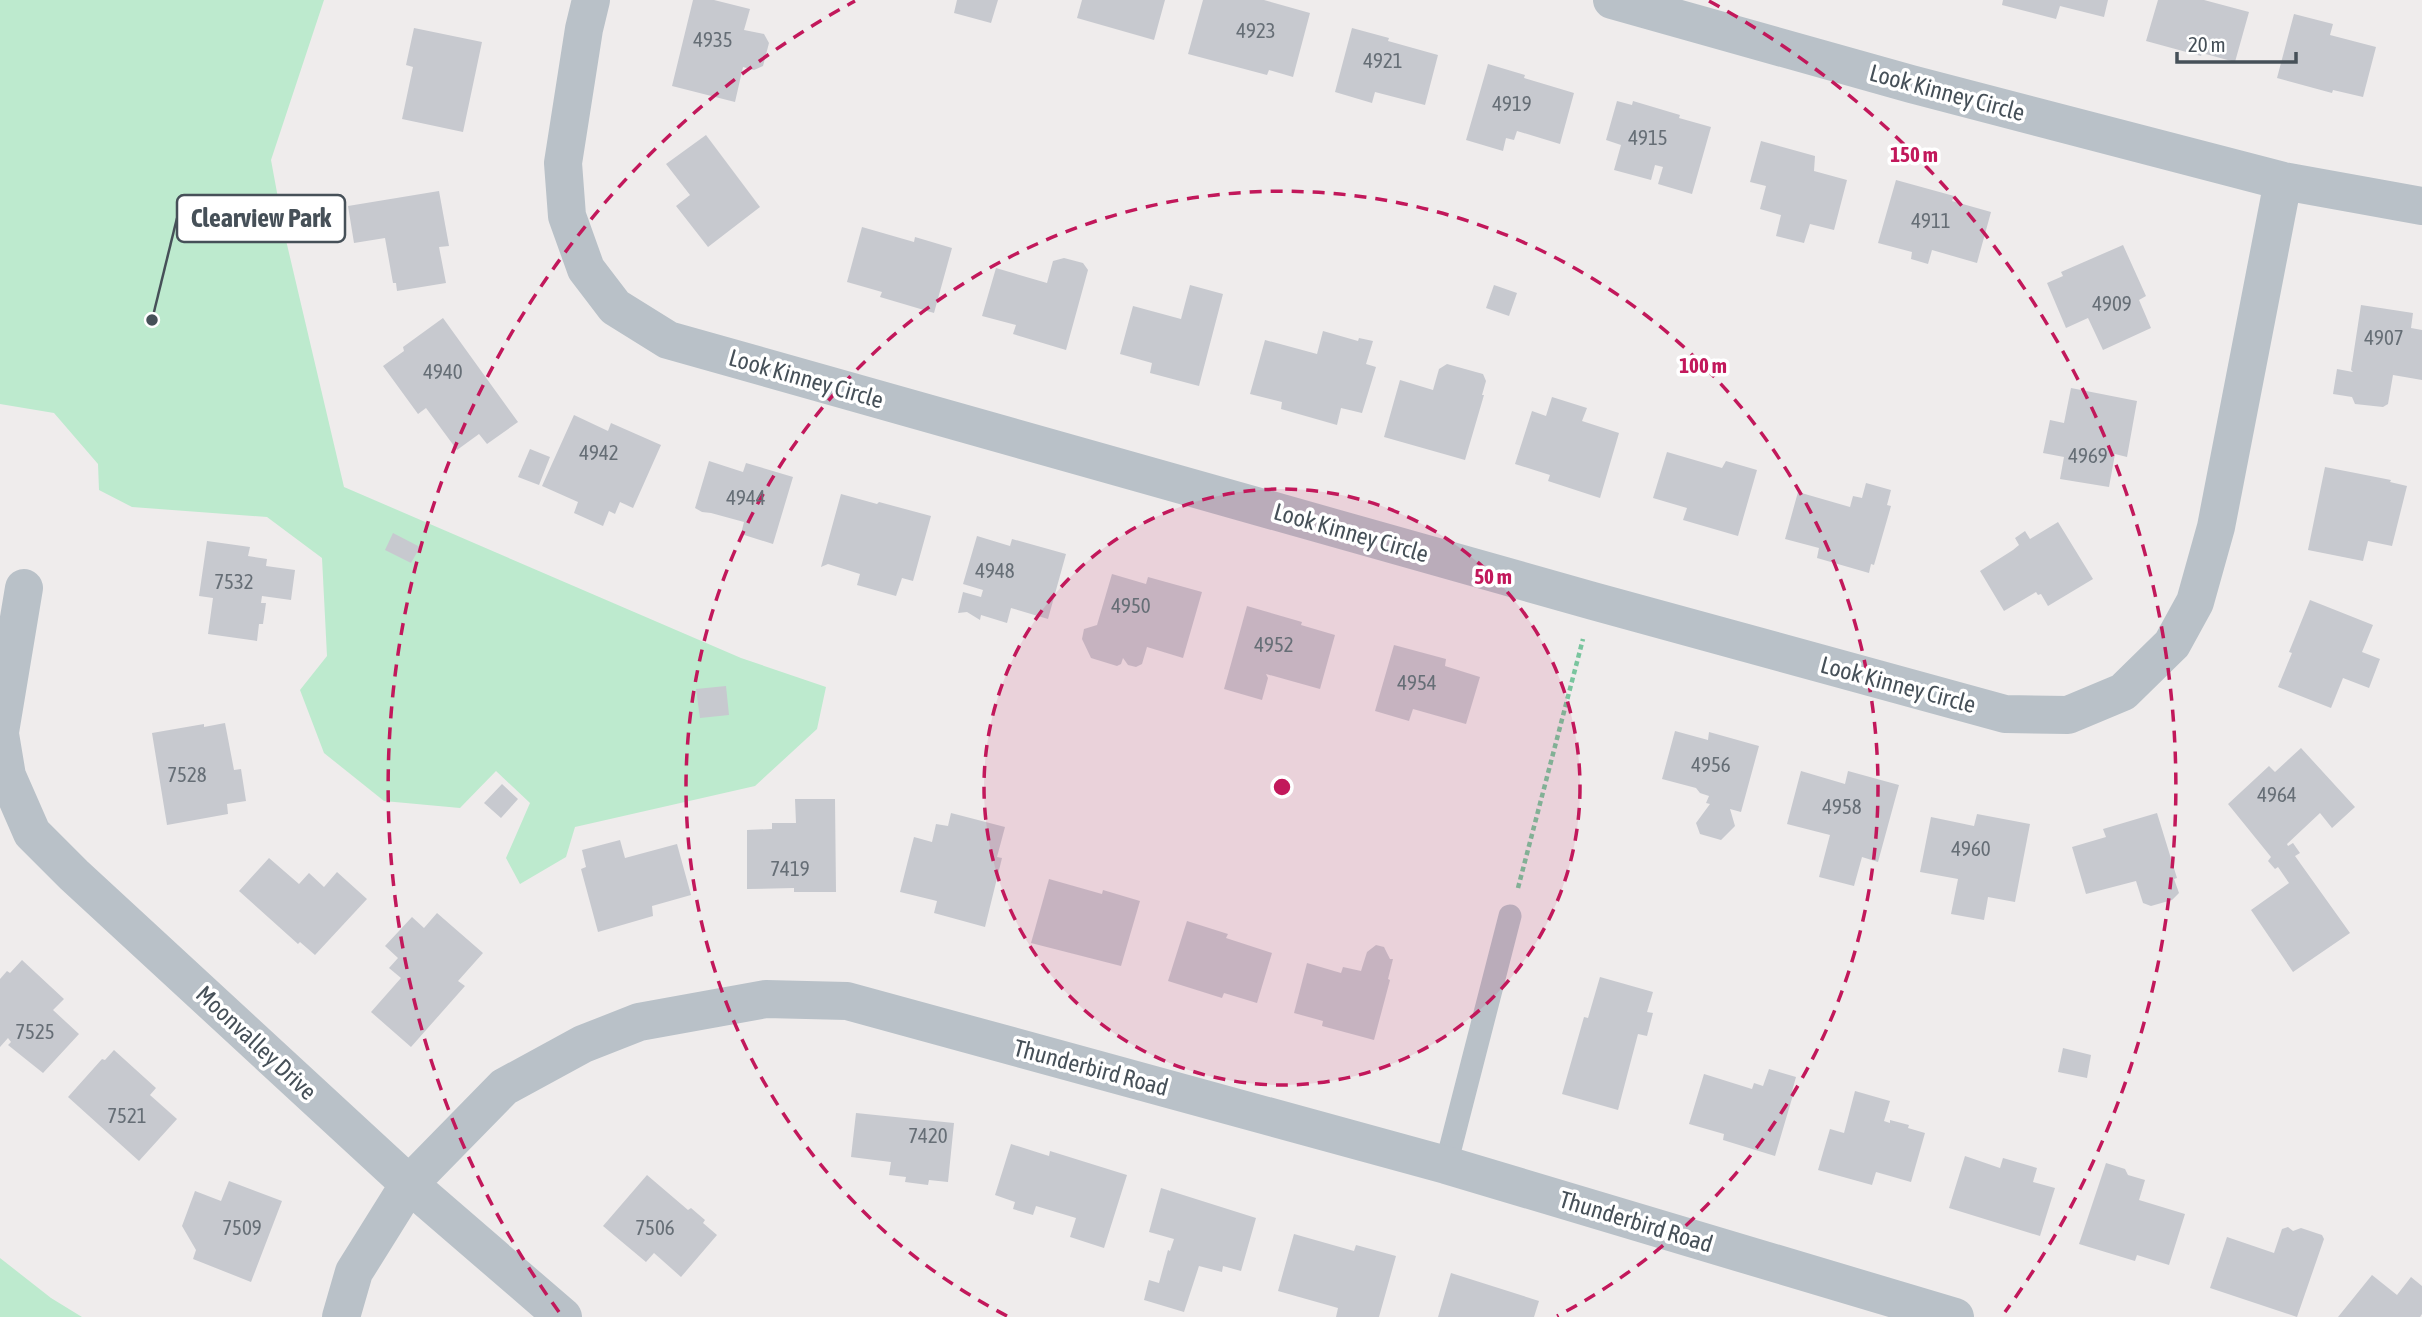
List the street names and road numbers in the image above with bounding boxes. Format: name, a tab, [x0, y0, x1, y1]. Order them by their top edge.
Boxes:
street label: Look Kinney Circle	[1867, 59, 2028, 126]
street label: Look Kinney Circle	[726, 344, 886, 413]
street label: Look Kinney Circle	[1271, 498, 1431, 567]
street label: Look Kinney Circle	[1818, 651, 1979, 718]
street label: Moonvalley Drive	[191, 980, 322, 1105]
street label: Thunderbird Road	[1011, 1034, 1171, 1101]
street label: Thunderbird Road	[1556, 1185, 1716, 1258]

